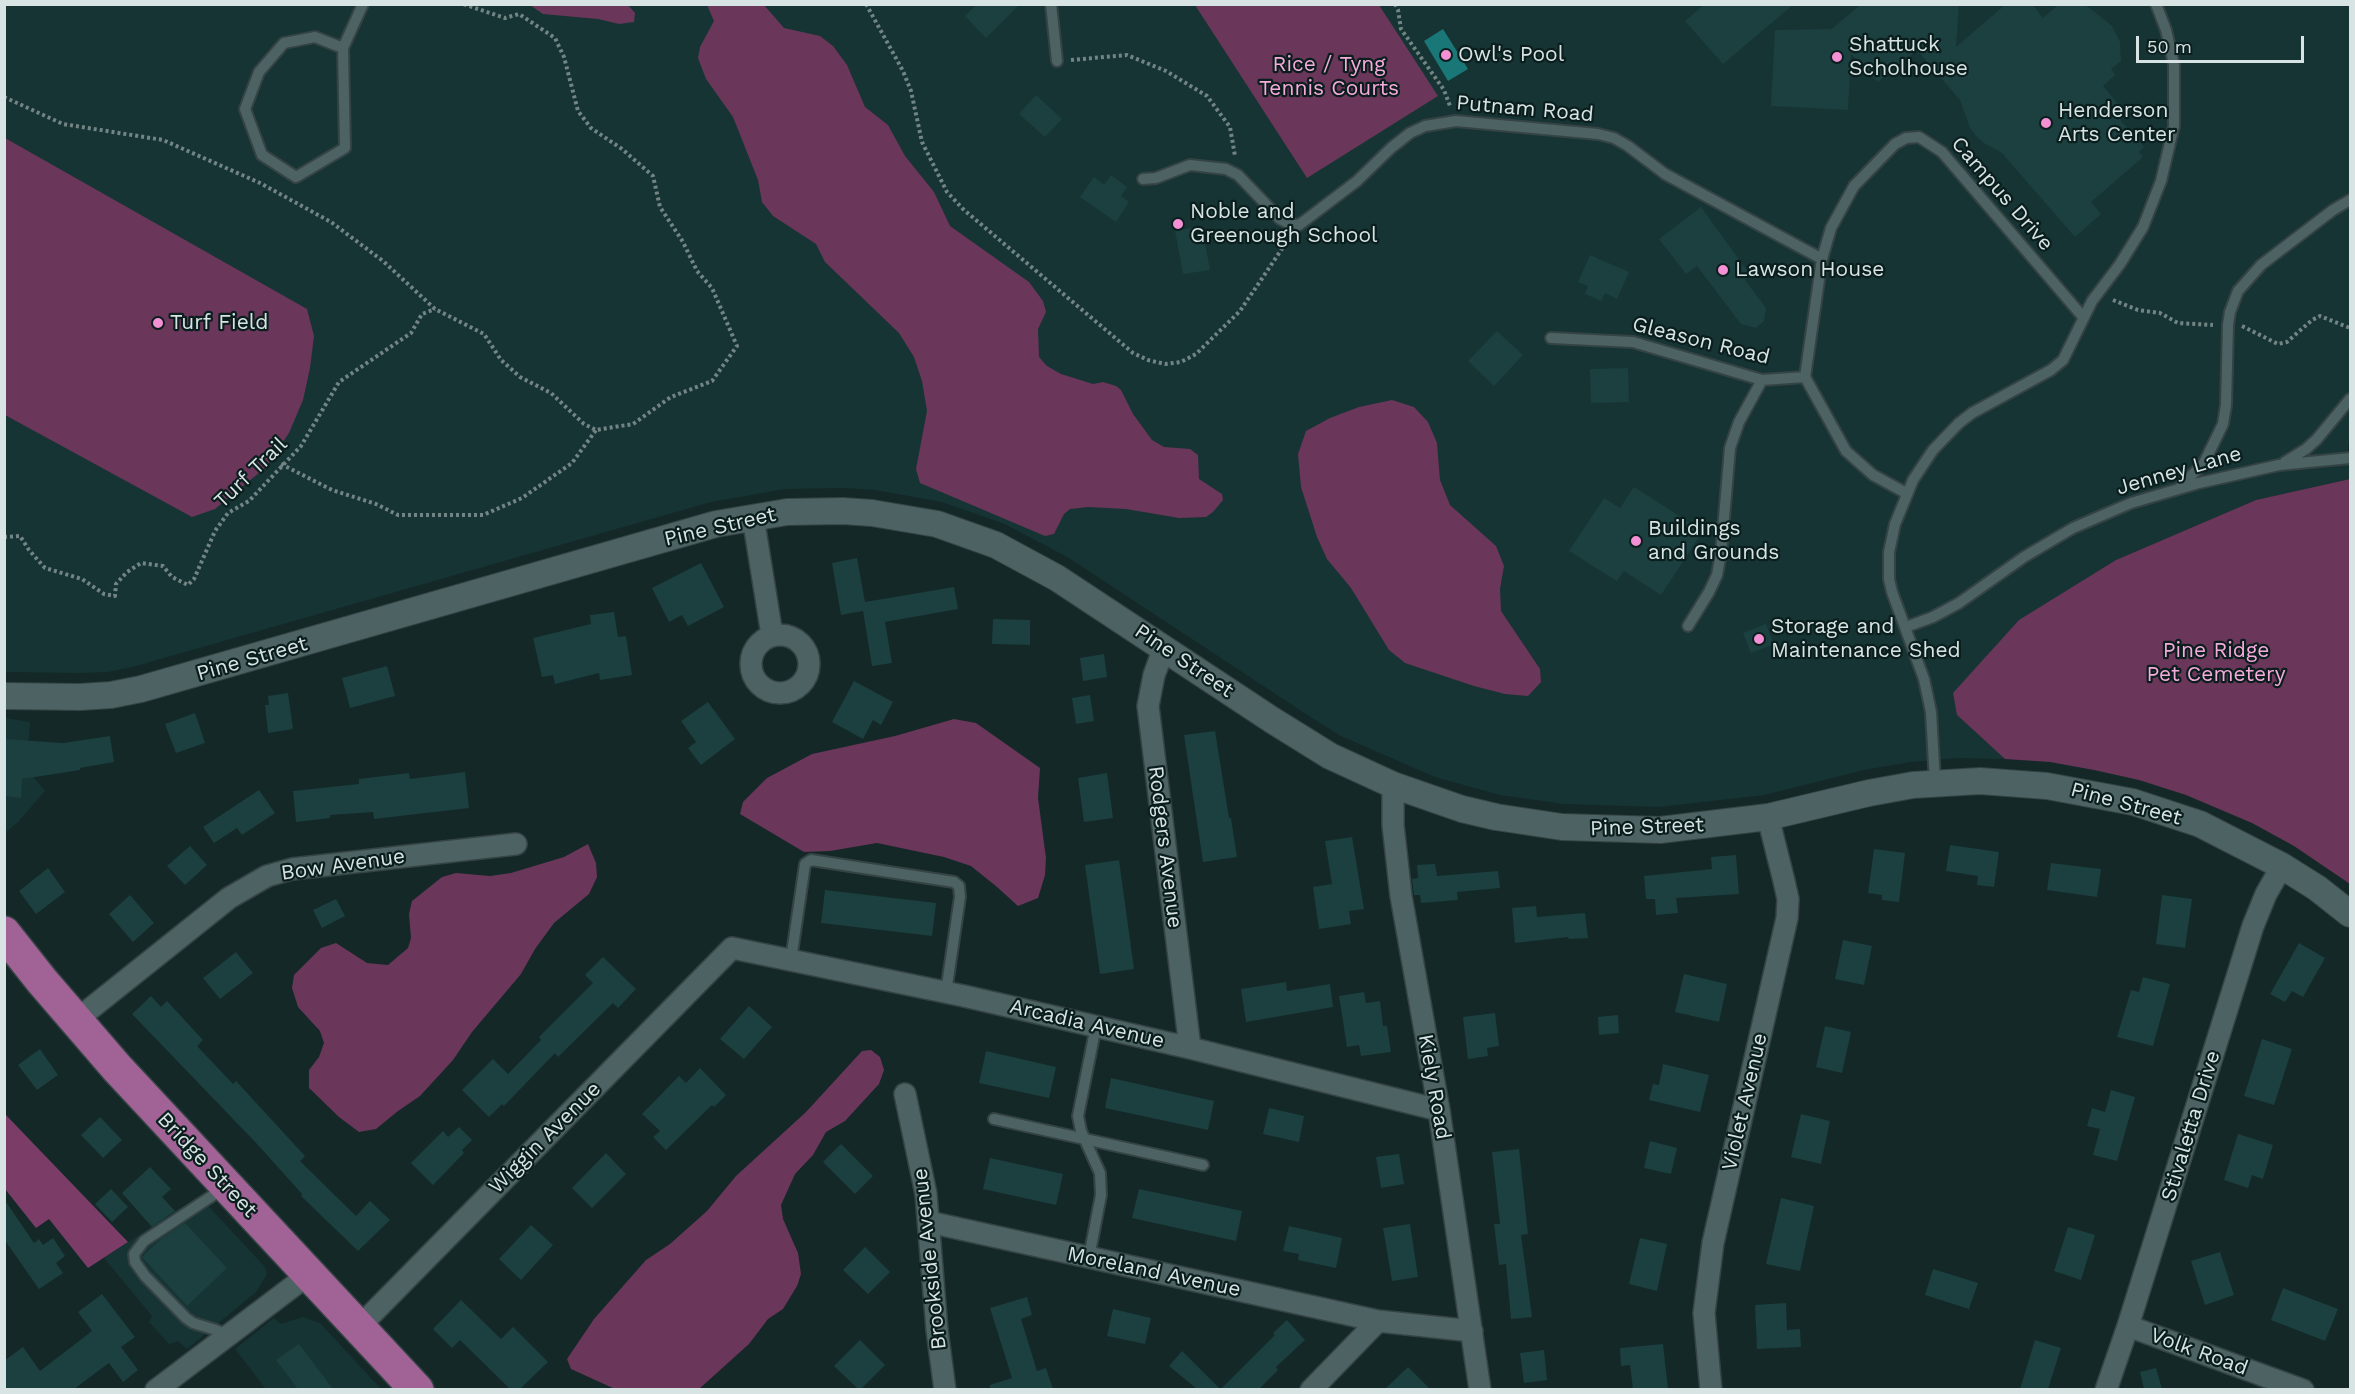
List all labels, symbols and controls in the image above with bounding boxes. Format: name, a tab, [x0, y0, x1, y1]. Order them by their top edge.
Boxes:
scale bar	[2139, 24, 2307, 62]
place label: Shattuck Scholhouse	[1849, 32, 1968, 82]
text: 50 m	[2147, 36, 2192, 57]
place label: Owl's Pool	[1458, 42, 1564, 68]
marker: Owl's Pool	[1439, 48, 1453, 62]
marker: Shattuck Scholhouse	[1830, 50, 1844, 64]
park label: Rice / Tyng Tennis Courts	[1259, 52, 1399, 102]
street label: Putnam Road	[1455, 90, 1595, 128]
place label: Henderson Arts Center	[2058, 98, 2176, 148]
marker: Henderson Arts Center	[2039, 116, 2053, 130]
street label: Campus Drive	[1946, 132, 2058, 256]
place label: Noble and Greenough School	[1190, 199, 1377, 249]
marker: Noble and Greenough School	[1171, 217, 1185, 231]
place label: Lawson House	[1735, 257, 1884, 283]
marker: Lawson House	[1716, 263, 1730, 277]
place label: Turf Field	[170, 310, 268, 336]
street label: Gleason Road	[1630, 312, 1772, 370]
marker: Turf Field	[151, 316, 165, 330]
street label: Turf Trail	[209, 432, 293, 514]
street label: Jenney Lane	[2114, 441, 2244, 501]
street label: Pine Street	[662, 502, 778, 552]
place label: Buildings and Grounds	[1648, 516, 1779, 566]
marker: Buildings and Grounds	[1629, 534, 1643, 548]
place label: Storage and Maintenance Shed	[1771, 614, 1961, 664]
street label: Pine Street	[1130, 619, 1238, 703]
street label: Pine Street	[194, 631, 310, 687]
marker: Storage and Maintenance Shed	[1752, 632, 1766, 646]
park label: Pine Ridge Pet Cemetery	[2146, 638, 2286, 688]
street label: Rodgers Avenue	[1143, 764, 1187, 930]
street label: Pine Street	[2068, 777, 2184, 831]
street label: Pine Street	[1590, 812, 1704, 842]
street label: Bow Avenue	[279, 844, 407, 886]
street label: Arcadia Avenue	[1007, 994, 1167, 1054]
street label: Violet Avenue	[1717, 1031, 1773, 1173]
street label: Kiely Road	[1412, 1032, 1456, 1142]
street label: Stivaletta Drive	[2156, 1048, 2226, 1204]
street label: Wiggin Avenue	[484, 1077, 606, 1199]
street label: Bridge Street	[152, 1107, 262, 1223]
street label: Brookside Avenue	[908, 1167, 952, 1351]
street label: Moreland Avenue	[1065, 1241, 1243, 1303]
street label: Volk Road	[2147, 1323, 2251, 1381]

